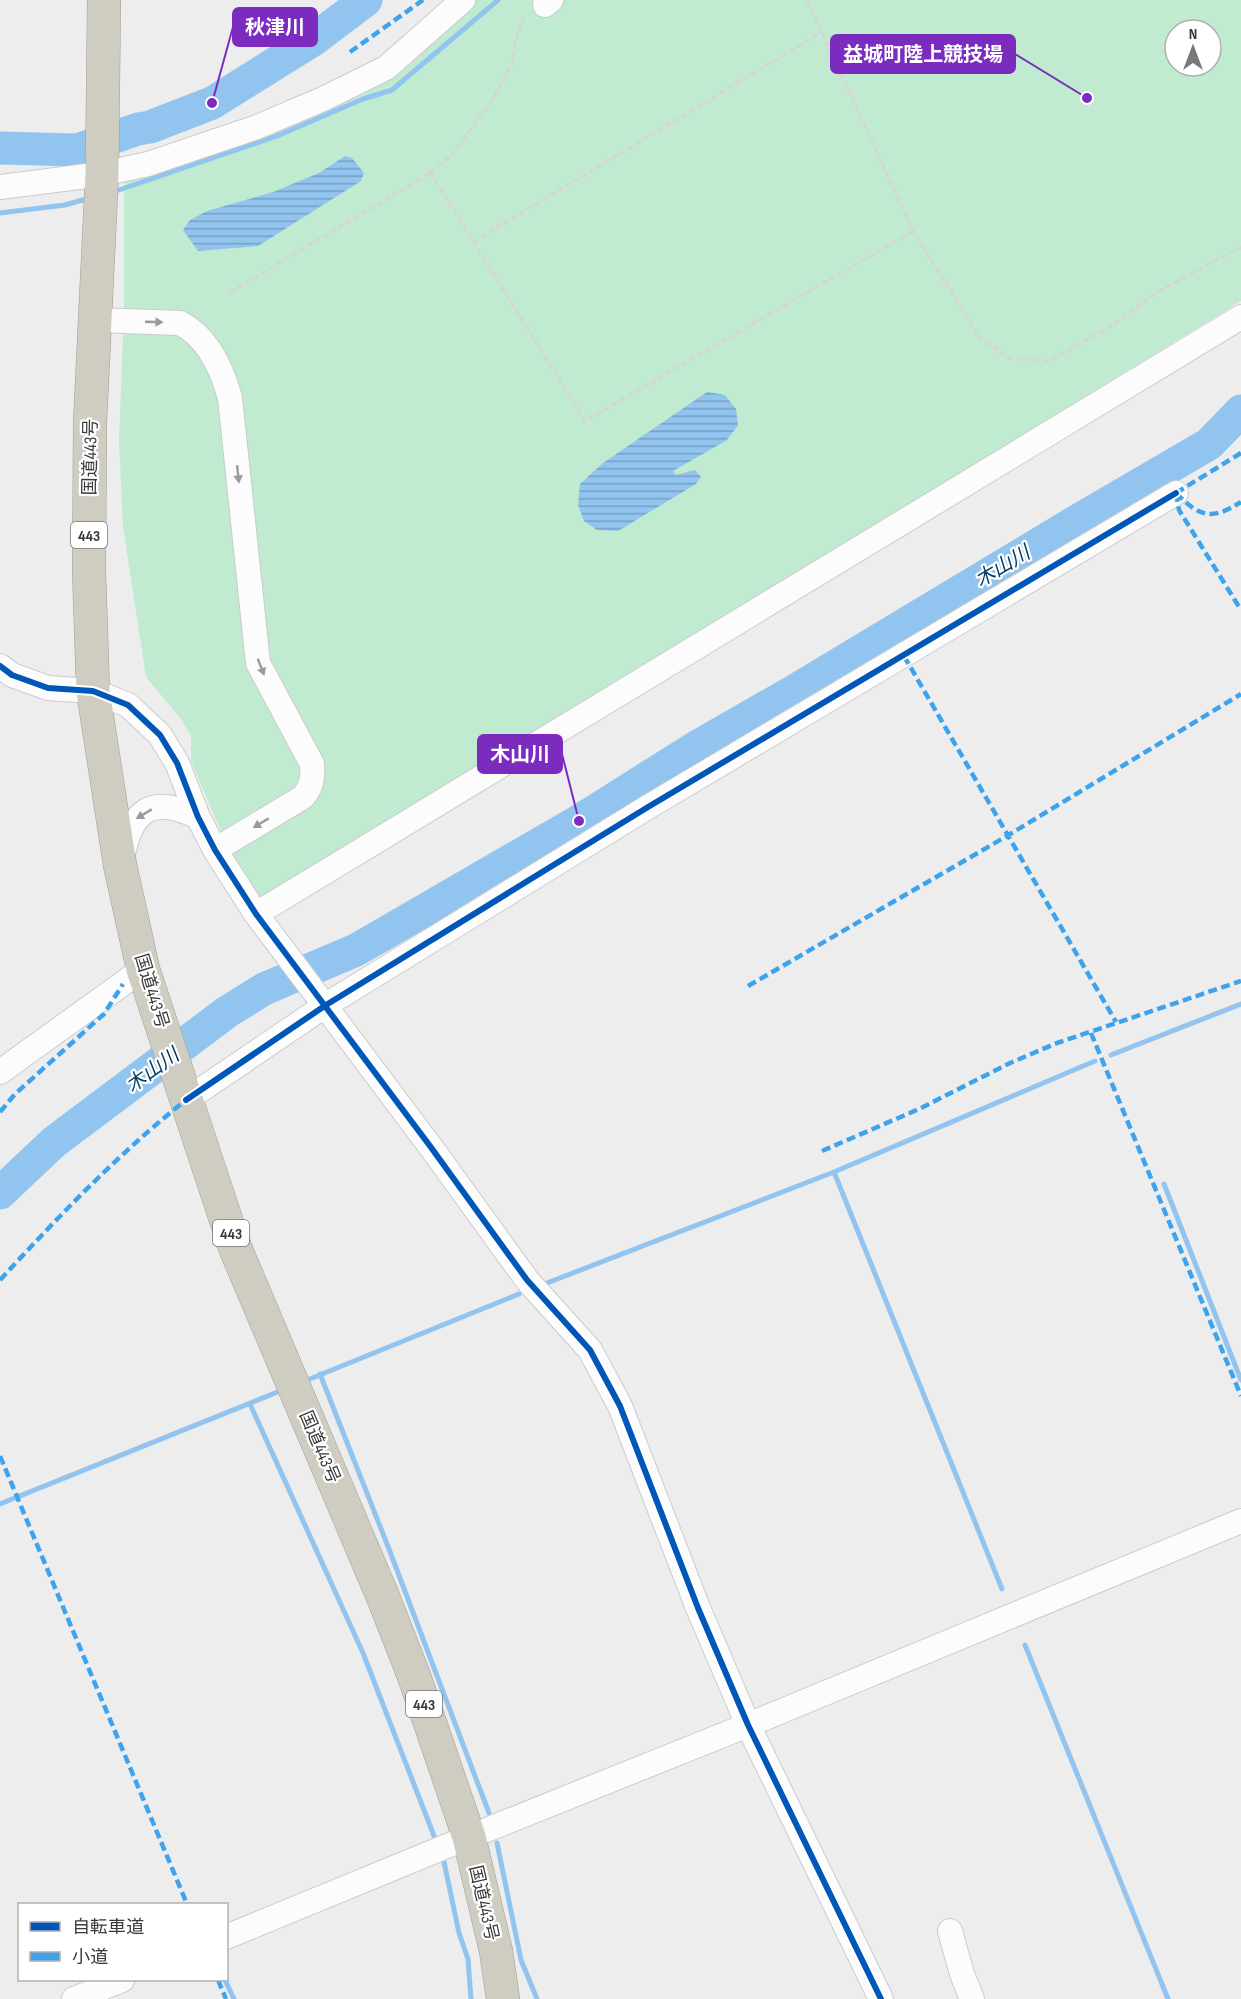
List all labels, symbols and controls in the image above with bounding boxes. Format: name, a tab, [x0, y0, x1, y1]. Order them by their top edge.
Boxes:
callout: 秋津川	[233, 8, 317, 46]
text: 秋津川	[245, 16, 305, 40]
north arrow	[1163, 18, 1223, 78]
text: N	[1189, 25, 1197, 44]
callout: 益城町陸上競技場	[831, 35, 1015, 73]
text: 益城町陸上競技場	[843, 43, 1003, 67]
one-way arrow	[145, 318, 164, 327]
street label: 国道443号	[79, 418, 102, 496]
one-way arrow	[233, 464, 243, 483]
road number: 443	[71, 522, 107, 548]
water label: 木山川	[971, 540, 1036, 593]
one-way arrow	[256, 658, 266, 676]
callout: 木山川	[478, 735, 562, 773]
text: 木山川	[490, 743, 550, 767]
one-way arrow	[135, 809, 152, 819]
one-way arrow	[253, 817, 269, 828]
street label: 国道443号	[130, 951, 173, 1031]
water label: 木山川	[121, 1042, 186, 1098]
road number: 443	[213, 1220, 249, 1246]
street label: 国道443号	[295, 1408, 344, 1487]
road number: 443	[406, 1691, 442, 1717]
street label: 国道443号	[465, 1863, 502, 1943]
legend	[18, 1903, 228, 1981]
text: 自転車道	[72, 1917, 144, 1938]
text: 小道	[72, 1947, 108, 1968]

